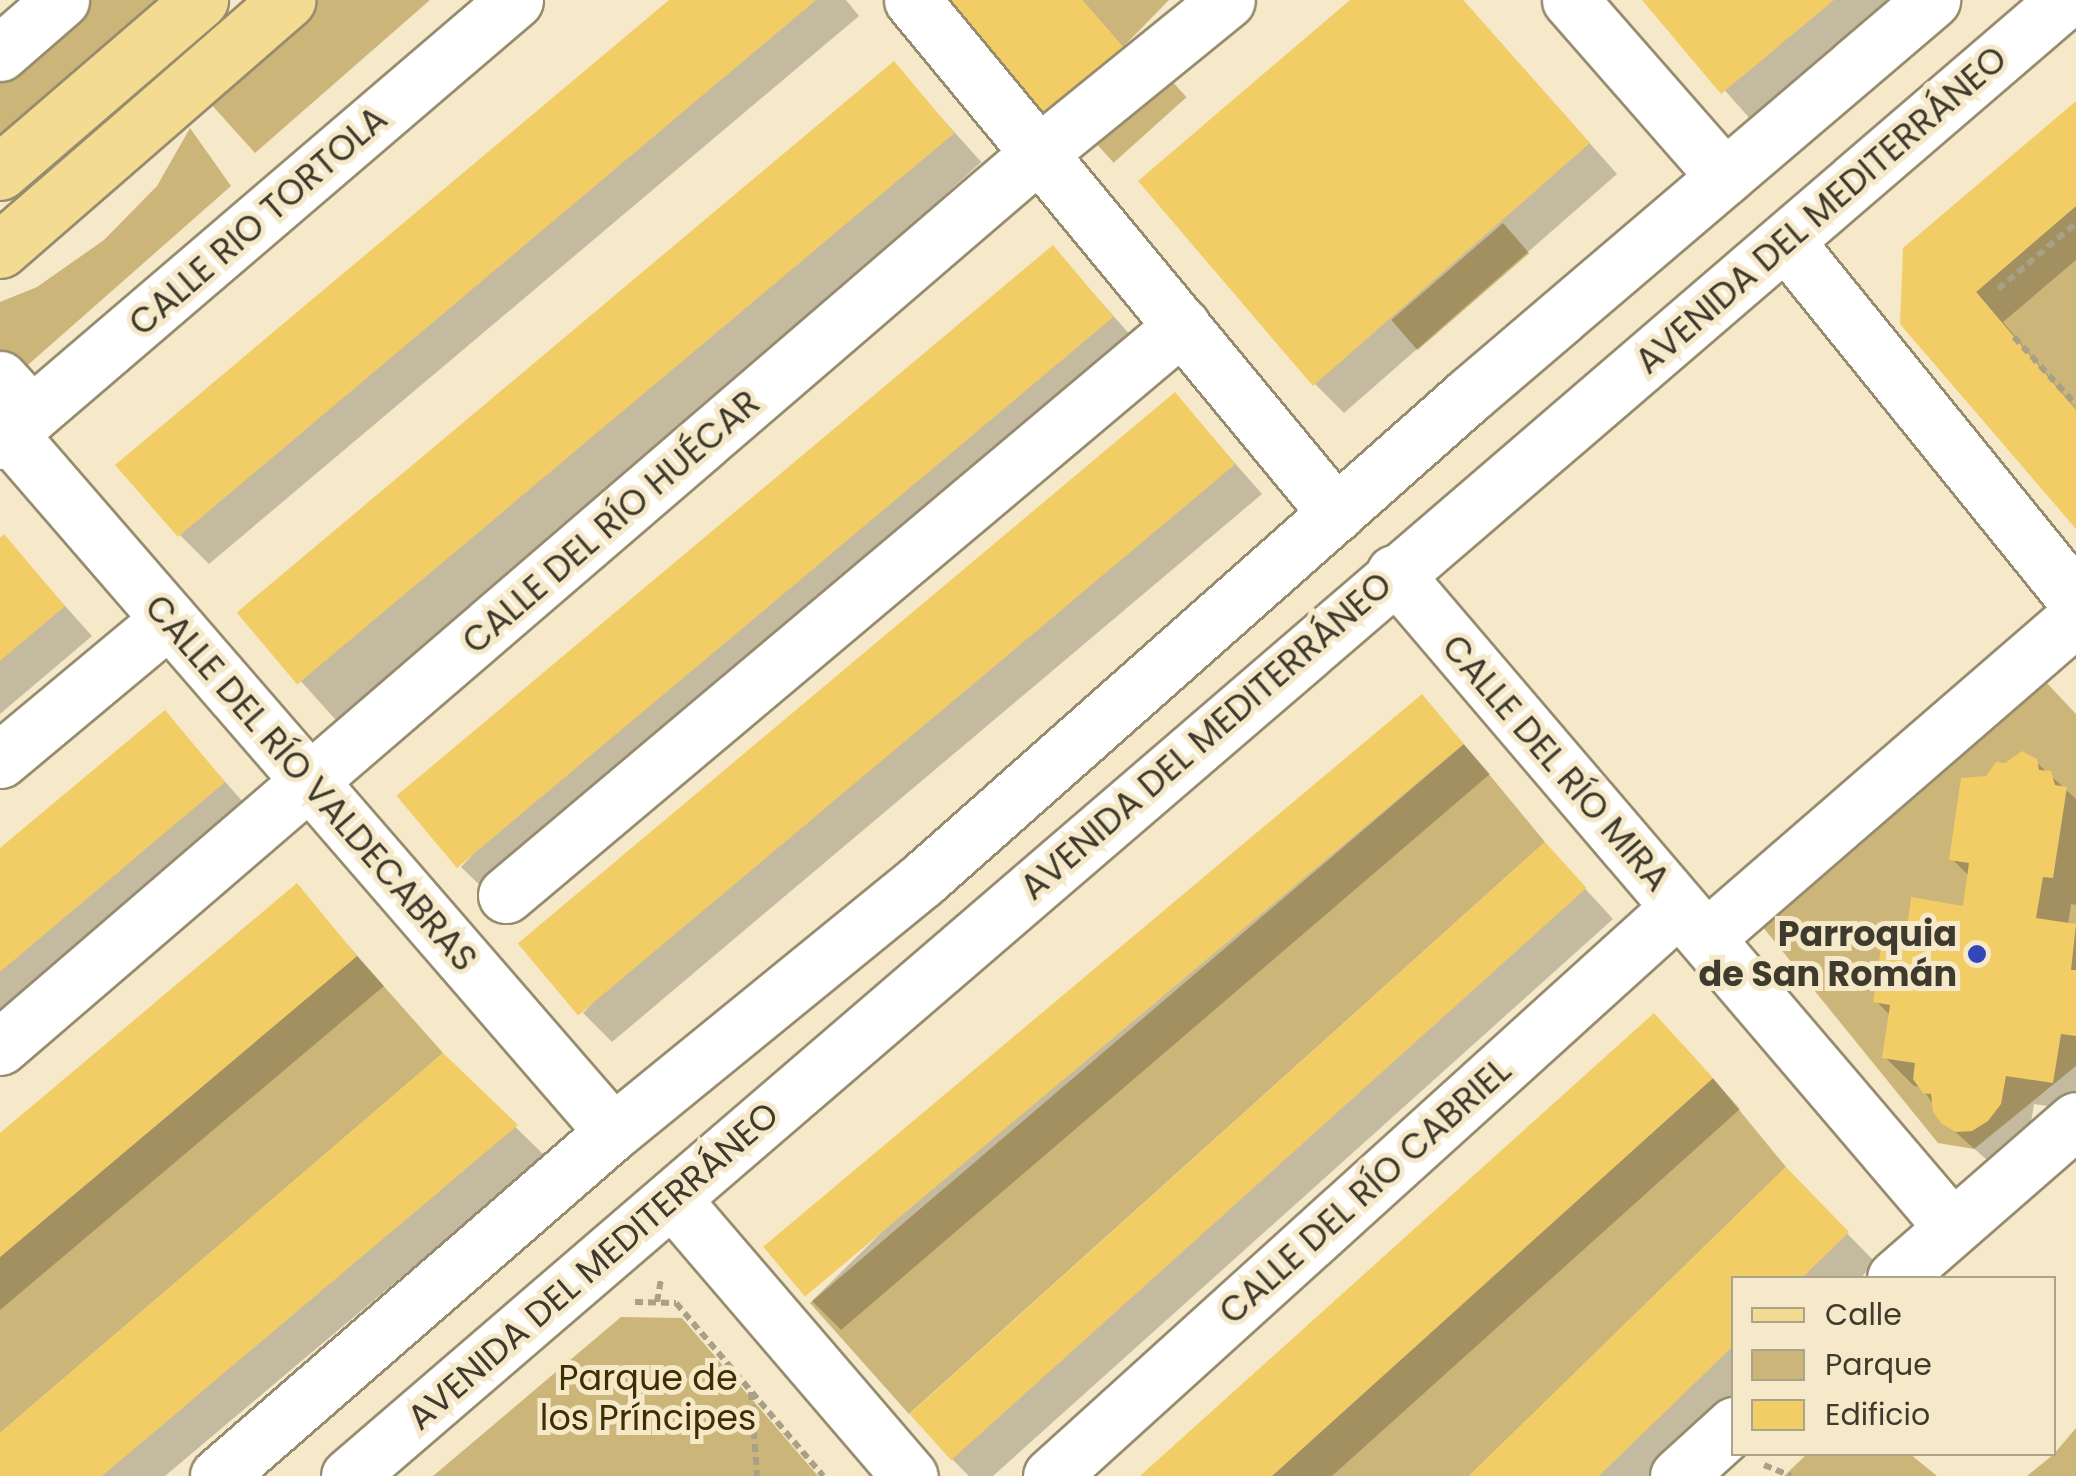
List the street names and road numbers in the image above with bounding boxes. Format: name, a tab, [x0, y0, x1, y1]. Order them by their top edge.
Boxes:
street label: AVENIDA DEL MEDITERRÁNEO	[1627, 37, 2015, 383]
street label: CALLE RIO TORTOLA	[121, 98, 395, 344]
street label: CALLE DEL RÍO HUÉCAR	[454, 382, 768, 662]
street label: AVENIDA DEL MEDITERRÁNEO	[1012, 563, 1400, 909]
street label: CALLE DEL RÍO VALDECABRAS	[136, 586, 486, 980]
street label: CALLE DEL RÍO MIRA	[1433, 626, 1679, 900]
street label: CALLE DEL RÍO CABRIEL	[1211, 1049, 1519, 1333]
street label: AVENIDA DEL MEDITERRÁNEO	[399, 1093, 787, 1439]

